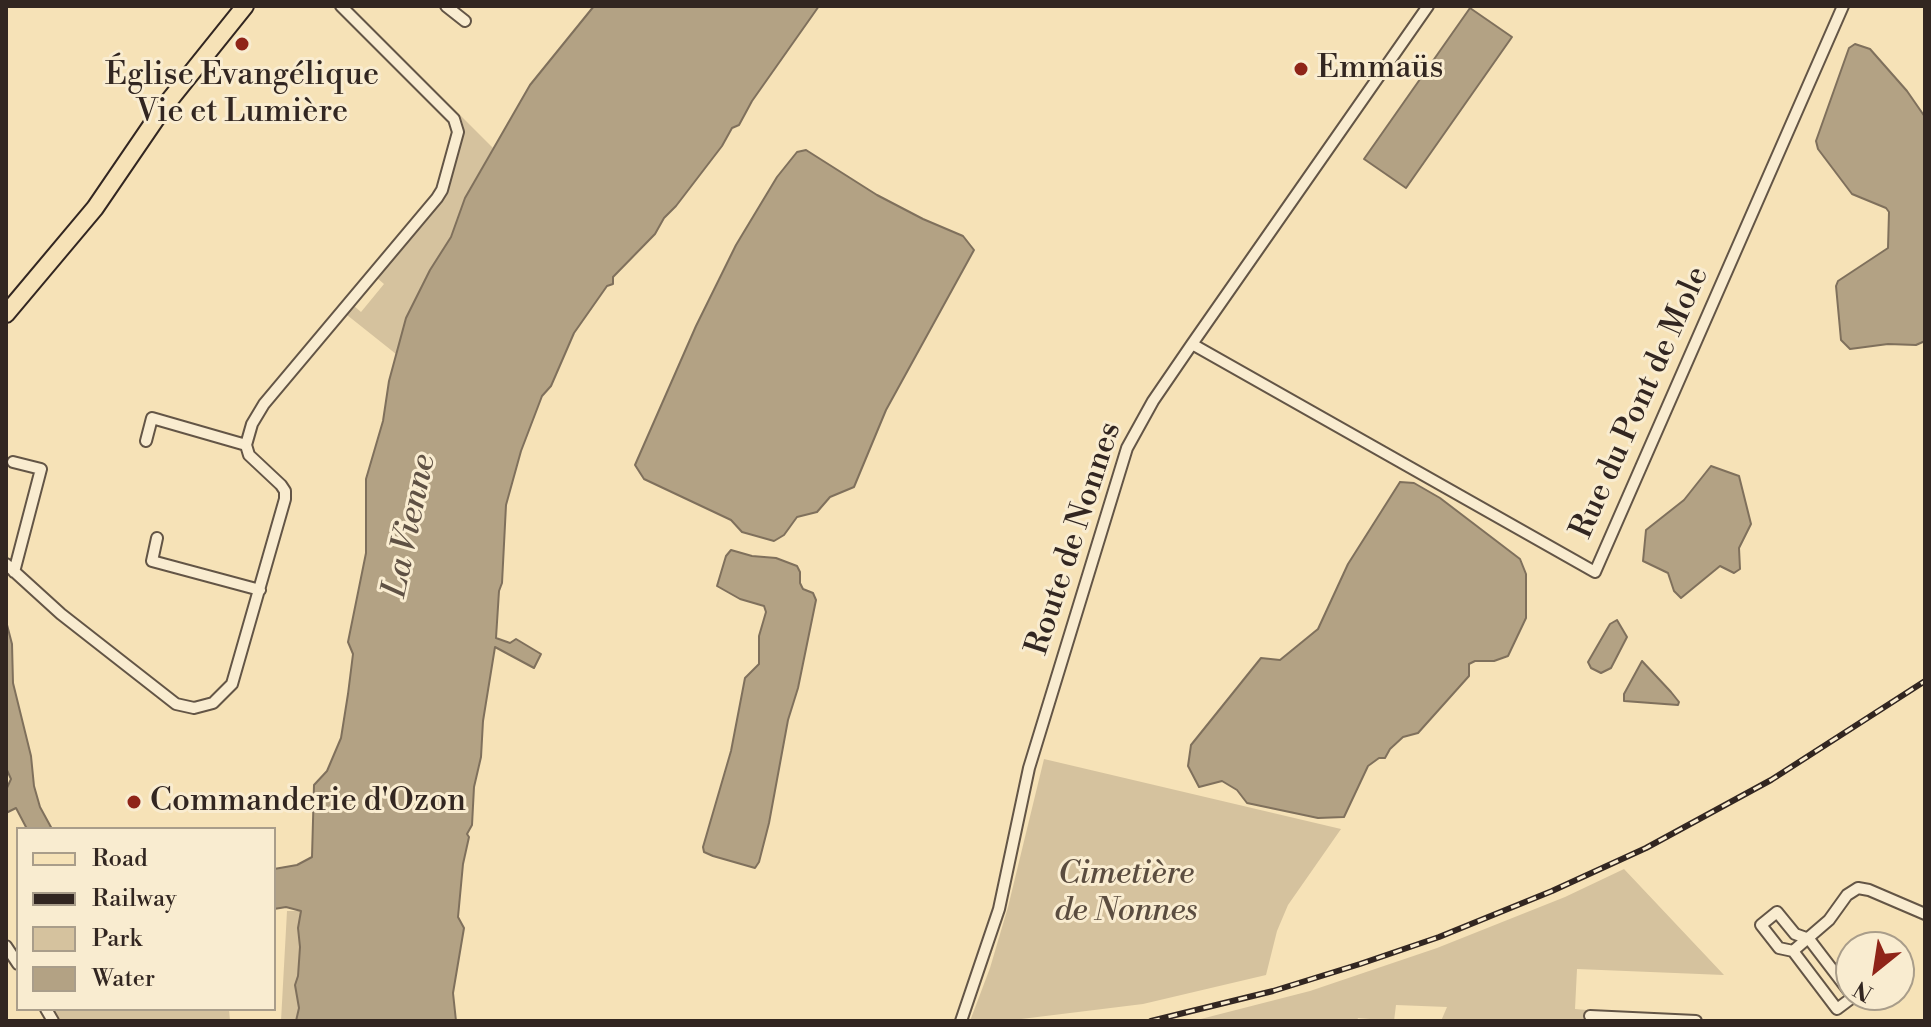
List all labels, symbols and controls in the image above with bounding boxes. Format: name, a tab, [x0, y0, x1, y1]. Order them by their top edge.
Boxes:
marker: Église Evangélique Vie et Lumière	[233, 35, 251, 53]
place label: Emmaüs	[1317, 50, 1444, 88]
place label: Église Evangélique Vie et Lumière	[105, 57, 379, 132]
marker: Emmaüs	[1292, 60, 1310, 78]
street label: Rue du Pont de Mole	[1564, 261, 1718, 545]
street label: Route de Nonnes	[1019, 418, 1131, 660]
water label: La Vienne	[376, 451, 446, 601]
place label: Commanderie d'Ozon	[150, 783, 466, 821]
marker: Commanderie d'Ozon	[125, 793, 143, 811]
legend	[16, 827, 276, 1011]
text: Road	[92, 844, 148, 874]
park label: Cimetière de Nonnes	[1055, 856, 1197, 931]
text: Railway	[92, 884, 177, 914]
text: Park	[92, 924, 142, 954]
north arrow	[1835, 931, 1915, 1011]
text: Water	[92, 964, 155, 994]
text: N	[1849, 974, 1878, 1007]

